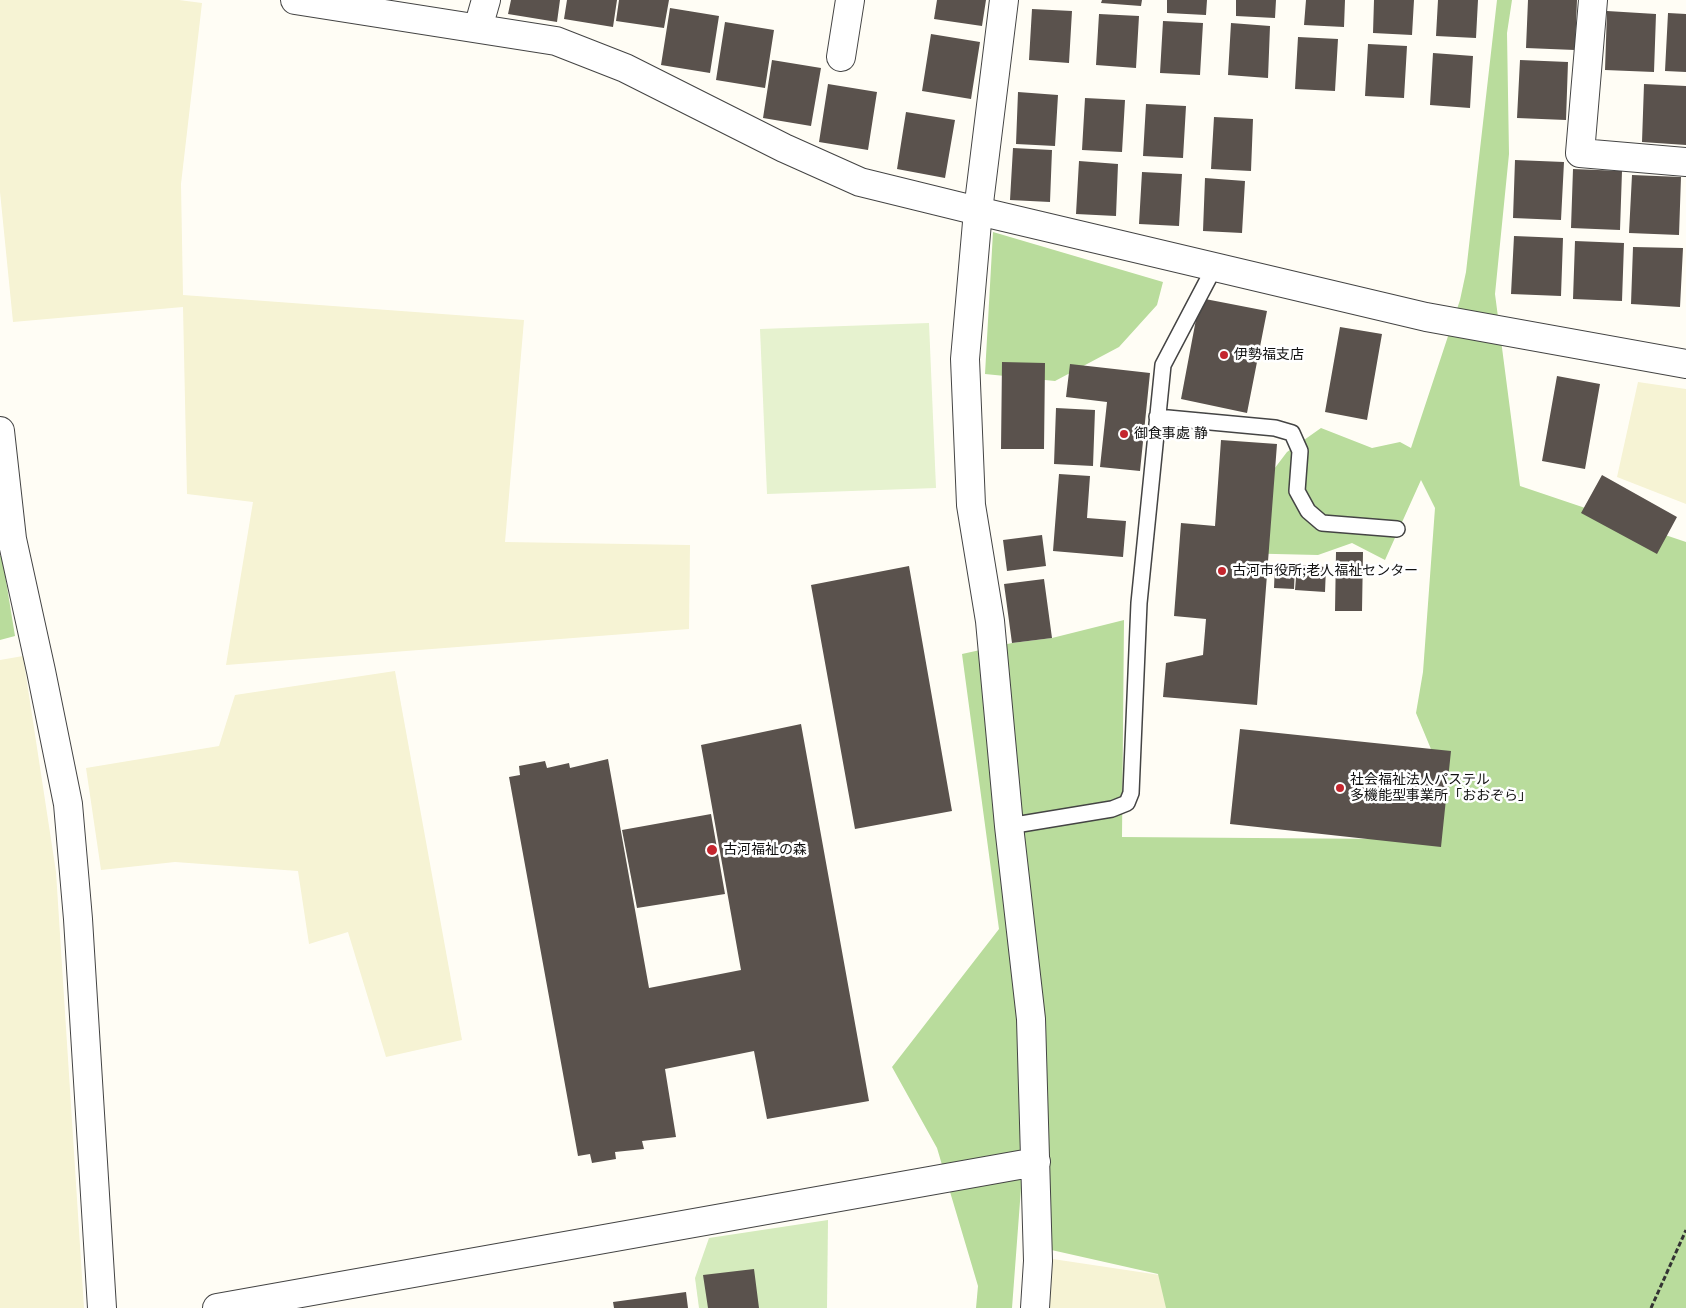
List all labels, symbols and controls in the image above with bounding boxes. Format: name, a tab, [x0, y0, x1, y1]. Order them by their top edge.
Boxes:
place label: 伊勢福支店	[1234, 347, 1304, 363]
marker: 伊勢福支店	[1218, 349, 1230, 361]
place label: 御食事處 静	[1134, 426, 1208, 442]
marker: 御食事處 静	[1118, 428, 1130, 440]
place label: 古河市役所;老人福祉センター	[1232, 563, 1418, 579]
marker: 古河市役所;老人福祉センター	[1216, 565, 1228, 577]
place label: 社会福祉法人パステル 多機能型事業所「おおぞら」	[1350, 772, 1532, 804]
marker: 社会福祉法人パステル 多機能型事業所「おおぞら」	[1334, 782, 1346, 794]
place label: 古河福祉の森	[723, 842, 807, 858]
marker: 古河福祉の森	[705, 843, 719, 857]

